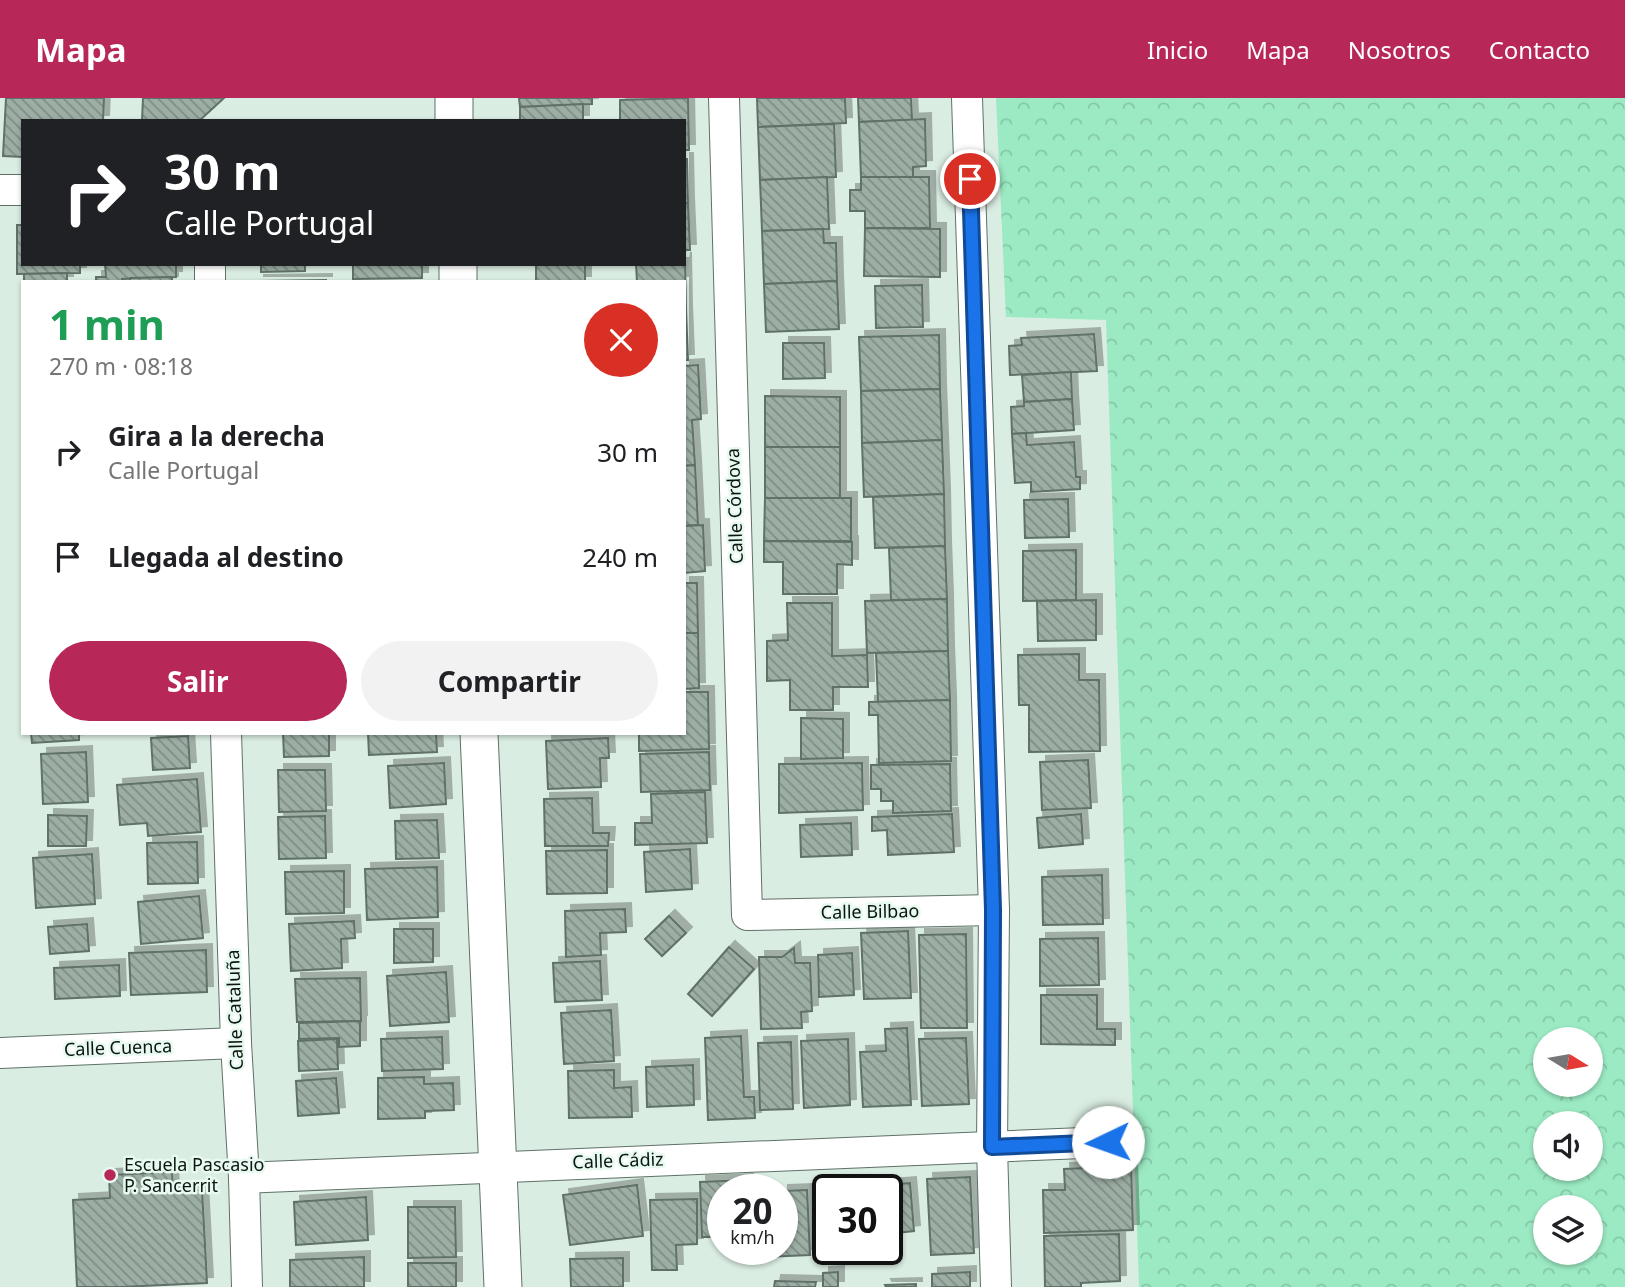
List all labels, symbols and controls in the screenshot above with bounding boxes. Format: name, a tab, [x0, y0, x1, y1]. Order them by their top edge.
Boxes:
text: Mapa	[35, 27, 127, 72]
text: Inicio	[1147, 33, 1208, 66]
text: Mapa	[1246, 33, 1310, 66]
text: Nosotros	[1348, 33, 1451, 66]
text: Contacto	[1489, 33, 1590, 66]
text: 30 m	[164, 138, 281, 204]
icon: right	[49, 147, 140, 238]
pin	[940, 149, 1000, 209]
icon: arrive	[951, 160, 989, 198]
text: Calle Portugal	[164, 201, 374, 244]
text: 1 min	[49, 295, 165, 352]
button: close	[584, 303, 658, 377]
text: 270 m · 08:18	[49, 350, 193, 382]
text: Gira a la derecha	[108, 418, 325, 454]
icon: right	[49, 433, 87, 471]
text: 30 m	[597, 434, 658, 470]
street label: Calle Córdova	[720, 448, 748, 564]
text: Calle Portugal	[108, 454, 259, 486]
icon: arrive	[49, 538, 87, 576]
text: Llegada al destino	[108, 539, 344, 575]
text: 240 m	[582, 539, 658, 575]
button: Salir	[49, 641, 347, 721]
button: Compartir	[361, 641, 658, 721]
street label: Calle Bilbao	[820, 898, 920, 924]
street label: Calle Cataluña	[220, 949, 248, 1071]
north arrow	[1533, 1027, 1603, 1097]
map controls	[1533, 1027, 1603, 1265]
street label: Calle Cuenca	[64, 1033, 172, 1061]
position arrow	[1071, 1105, 1145, 1179]
button: sound	[1533, 1111, 1603, 1181]
street label: Calle Cádiz	[572, 1146, 664, 1174]
place label: Escuela Pascasio P. Sancerrit	[124, 1152, 264, 1197]
marker: Escuela Pascasio P. Sancerrit	[102, 1167, 118, 1183]
speed limit sign: 30	[812, 1174, 903, 1265]
text: 20	[732, 1187, 773, 1234]
button: layers	[1533, 1195, 1603, 1265]
text: km/h	[730, 1225, 775, 1249]

